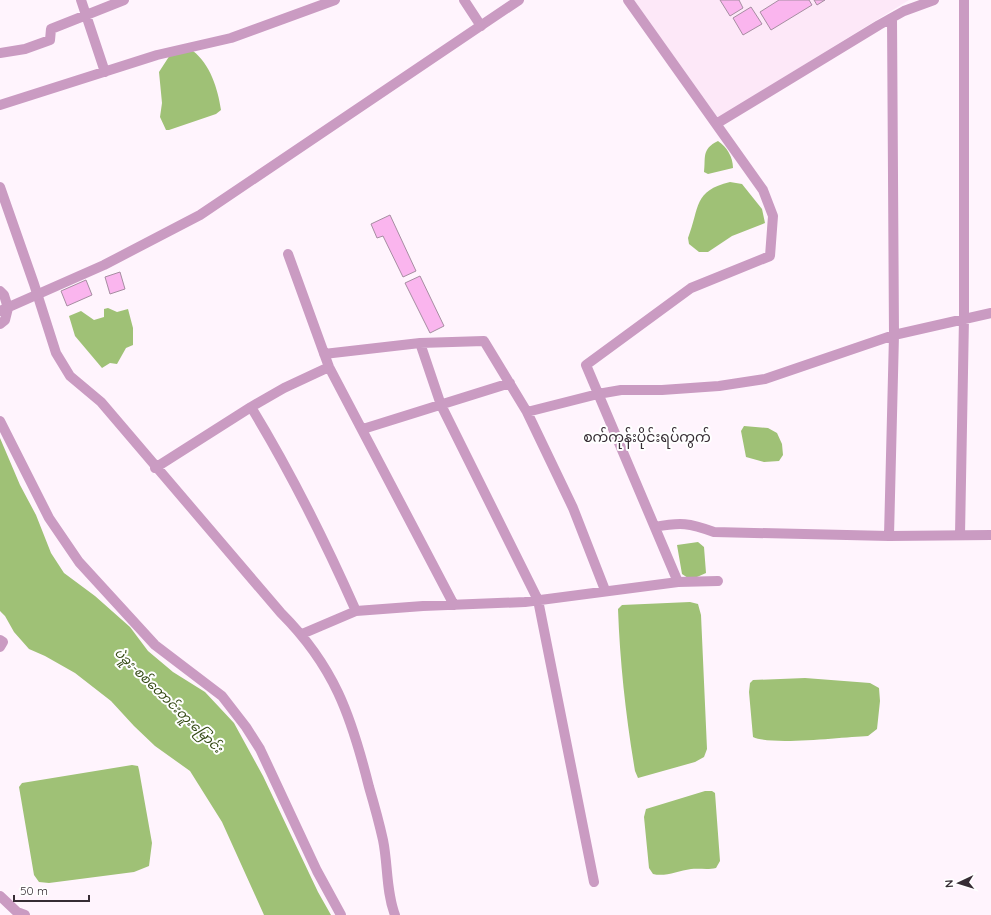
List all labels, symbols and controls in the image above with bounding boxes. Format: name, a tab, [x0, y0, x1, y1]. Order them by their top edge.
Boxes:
district label: စက်ကုန်းပိုင်းရပ်ကွက်	[583, 427, 711, 449]
water label: ပဲခူး-စစ်တောင်းတူးမြောင်း	[109, 644, 228, 760]
north arrow	[939, 863, 979, 903]
scale bar	[14, 877, 89, 903]
text: N	[942, 879, 956, 888]
text: 50 m	[20, 883, 48, 898]

